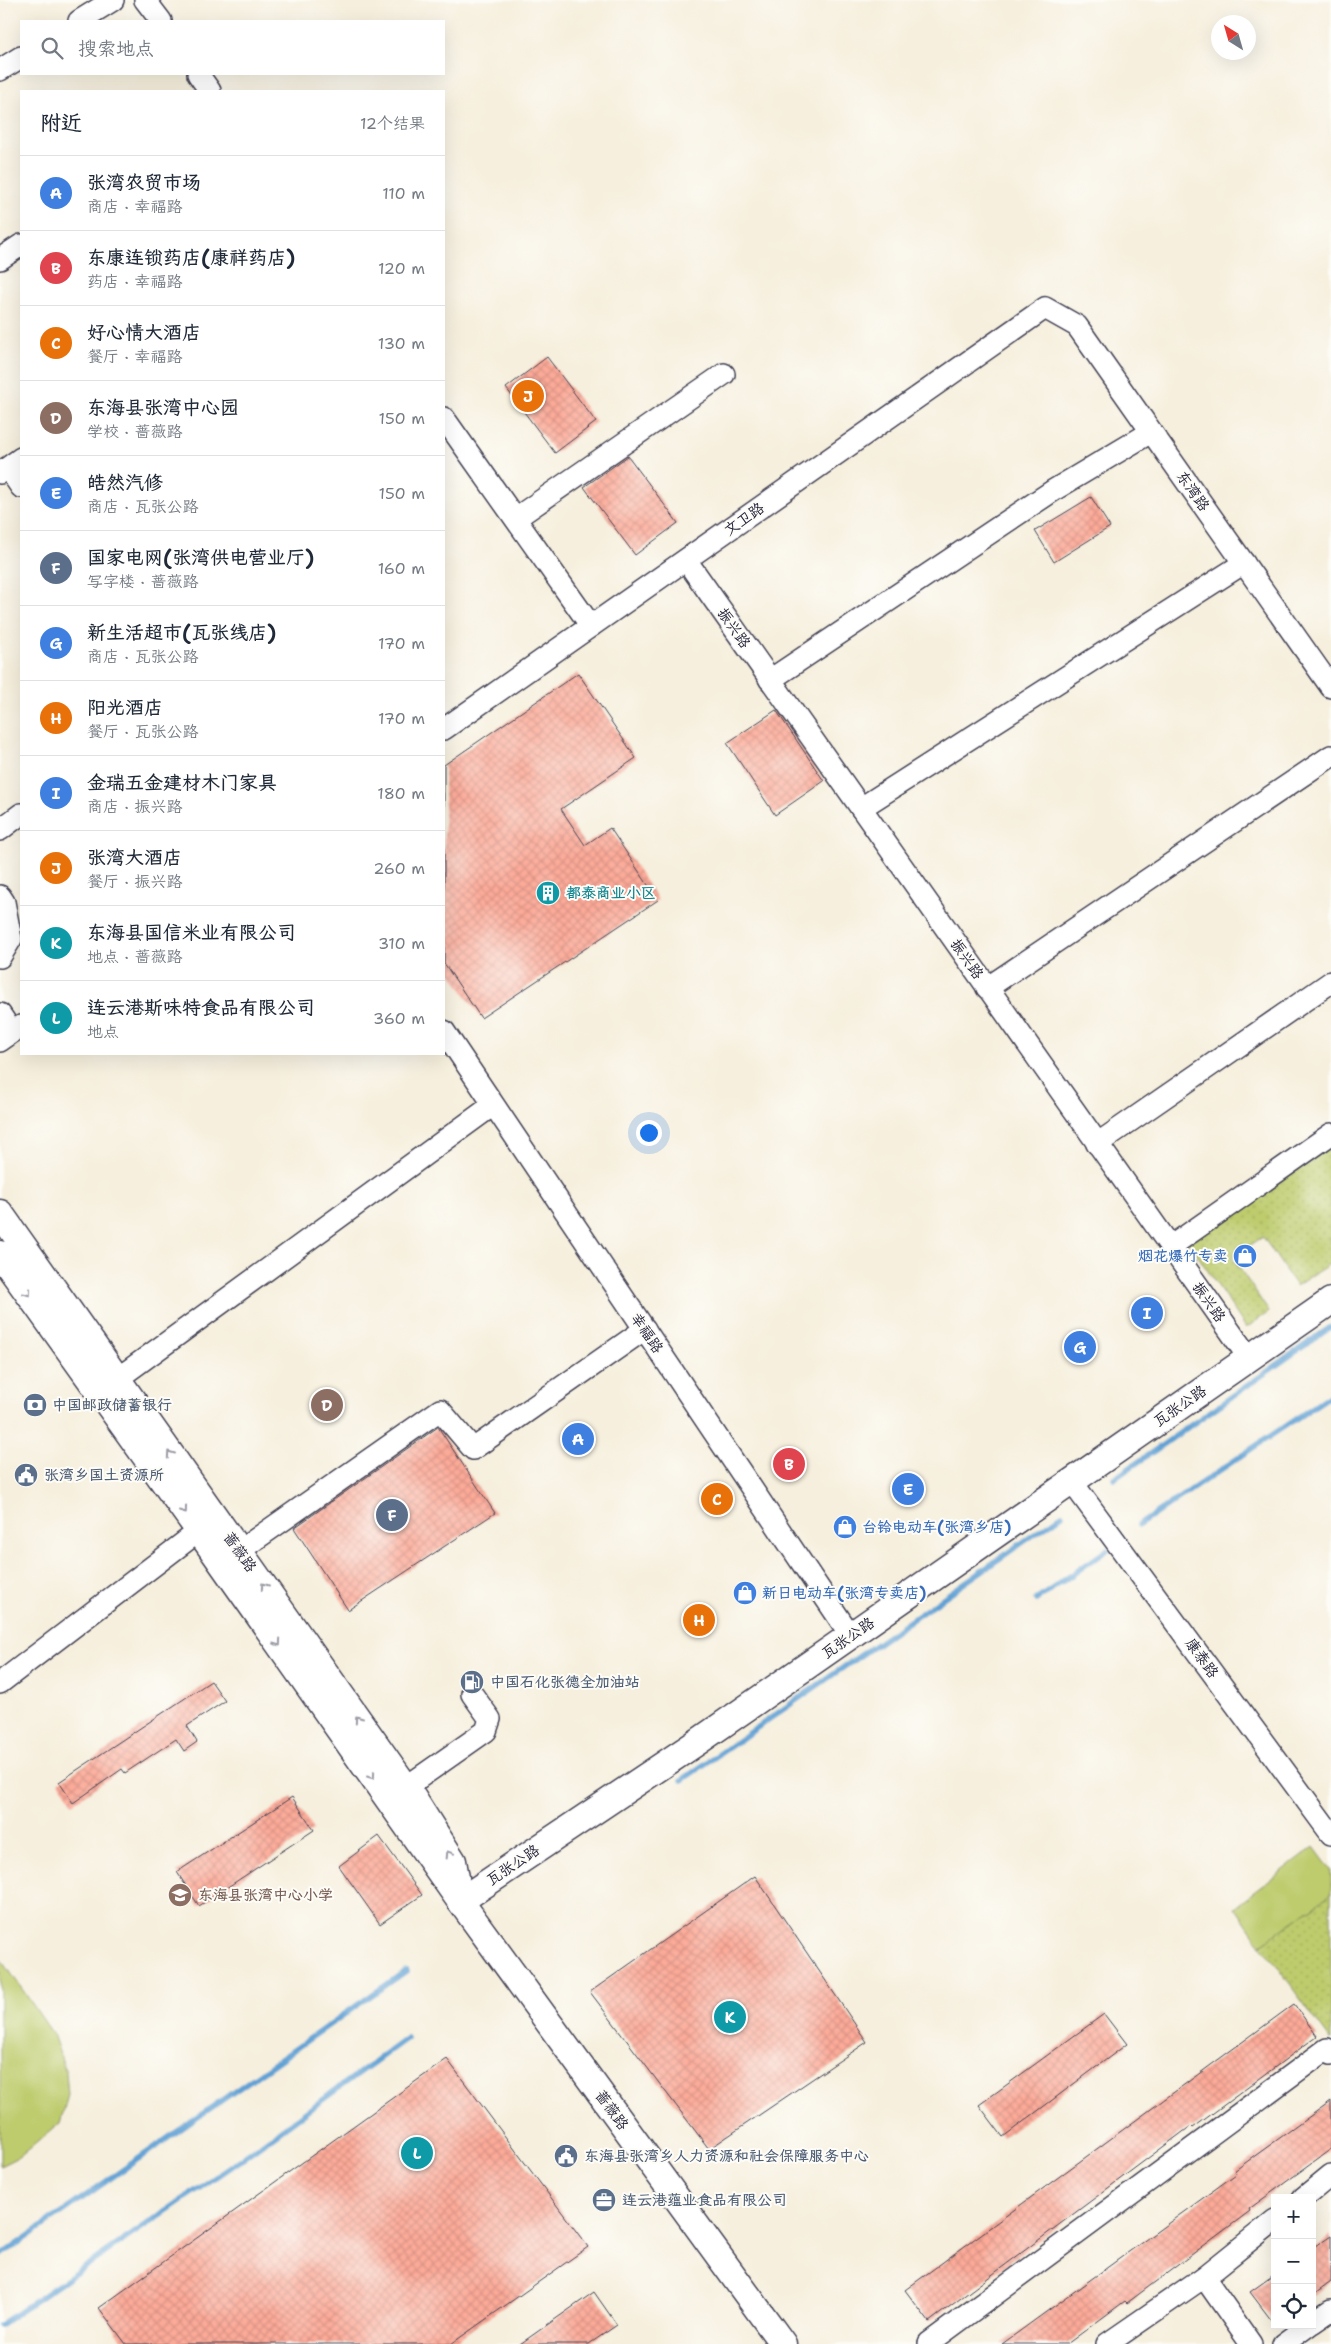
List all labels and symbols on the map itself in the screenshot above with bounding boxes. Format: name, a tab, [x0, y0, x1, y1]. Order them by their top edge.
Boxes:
north arrow	[1211, 15, 1256, 60]
pin: J	[512, 377, 544, 415]
street label: 东湾路	[1172, 467, 1214, 515]
street label: 文卫路	[720, 498, 768, 540]
street label: 振兴路	[713, 604, 755, 652]
building icon: 都泰商业小区	[535, 880, 561, 906]
place label: 都泰商业小区	[566, 883, 656, 903]
street label: 振兴路	[946, 935, 988, 983]
your location	[636, 1120, 662, 1146]
shop icon: 烟花爆竹专卖	[1232, 1243, 1258, 1269]
place label: 烟花爆竹专卖	[1138, 1246, 1228, 1266]
street label: 振兴路	[1188, 1278, 1230, 1326]
one-way arrow	[23, 1287, 31, 1296]
pin: I	[1131, 1294, 1163, 1332]
street label: 幸福路	[626, 1309, 668, 1357]
pin: G	[1064, 1328, 1096, 1366]
street label: 瓦张公路	[1150, 1381, 1210, 1431]
pin: D	[311, 1386, 343, 1424]
bank icon: 中国邮政储蓄银行	[22, 1392, 48, 1418]
place label: 中国邮政储蓄银行	[52, 1395, 172, 1415]
pin: A	[562, 1420, 594, 1458]
pin: B	[773, 1445, 805, 1483]
one-way arrow	[167, 1450, 176, 1460]
public building icon: 张湾乡国土资源所	[13, 1462, 39, 1488]
place label: 张湾乡国土资源所	[44, 1465, 164, 1485]
pin: E	[892, 1470, 924, 1508]
pin: C	[701, 1480, 733, 1518]
pin: F	[376, 1496, 408, 1534]
one-way arrow	[178, 1505, 188, 1514]
shop icon: 台铃电动车(张湾乡店)	[832, 1514, 858, 1540]
place label: 台铃电动车(张湾乡店)	[862, 1517, 1011, 1537]
street label: 蔷薇路	[219, 1528, 261, 1576]
shop icon: 新日电动车(张湾专卖店)	[732, 1580, 758, 1606]
one-way arrow	[261, 1583, 270, 1592]
place label: 新日电动车(张湾专卖店)	[762, 1583, 926, 1603]
pin: H	[683, 1601, 715, 1639]
street label: 瓦张公路	[818, 1613, 878, 1663]
street label: 康泰路	[1181, 1634, 1223, 1682]
one-way arrow	[272, 1637, 281, 1647]
fuel station icon: 中国石化张德全加油站	[459, 1669, 485, 1695]
place label: 中国石化张德全加油站	[490, 1672, 640, 1692]
one-way arrow	[355, 1715, 364, 1725]
one-way arrow	[366, 1770, 375, 1780]
street label: 瓦张公路	[483, 1840, 543, 1890]
one-way arrow	[445, 1850, 455, 1859]
school or university icon: 东海县张湾中心小学	[167, 1882, 193, 1908]
place label: 东海县张湾中心小学	[198, 1885, 333, 1905]
pin: K	[714, 1998, 746, 2036]
street label: 蔷薇路	[591, 2086, 633, 2134]
pin: L	[401, 2134, 433, 2172]
public building icon: 东海县张湾乡人力资源和社会保障服务中心	[553, 2143, 579, 2169]
place label: 东海县张湾乡人力资源和社会保障服务中心	[584, 2146, 869, 2166]
office icon: 连云港蕴业食品有限公司	[591, 2187, 617, 2213]
place label: 连云港蕴业食品有限公司	[622, 2190, 787, 2210]

